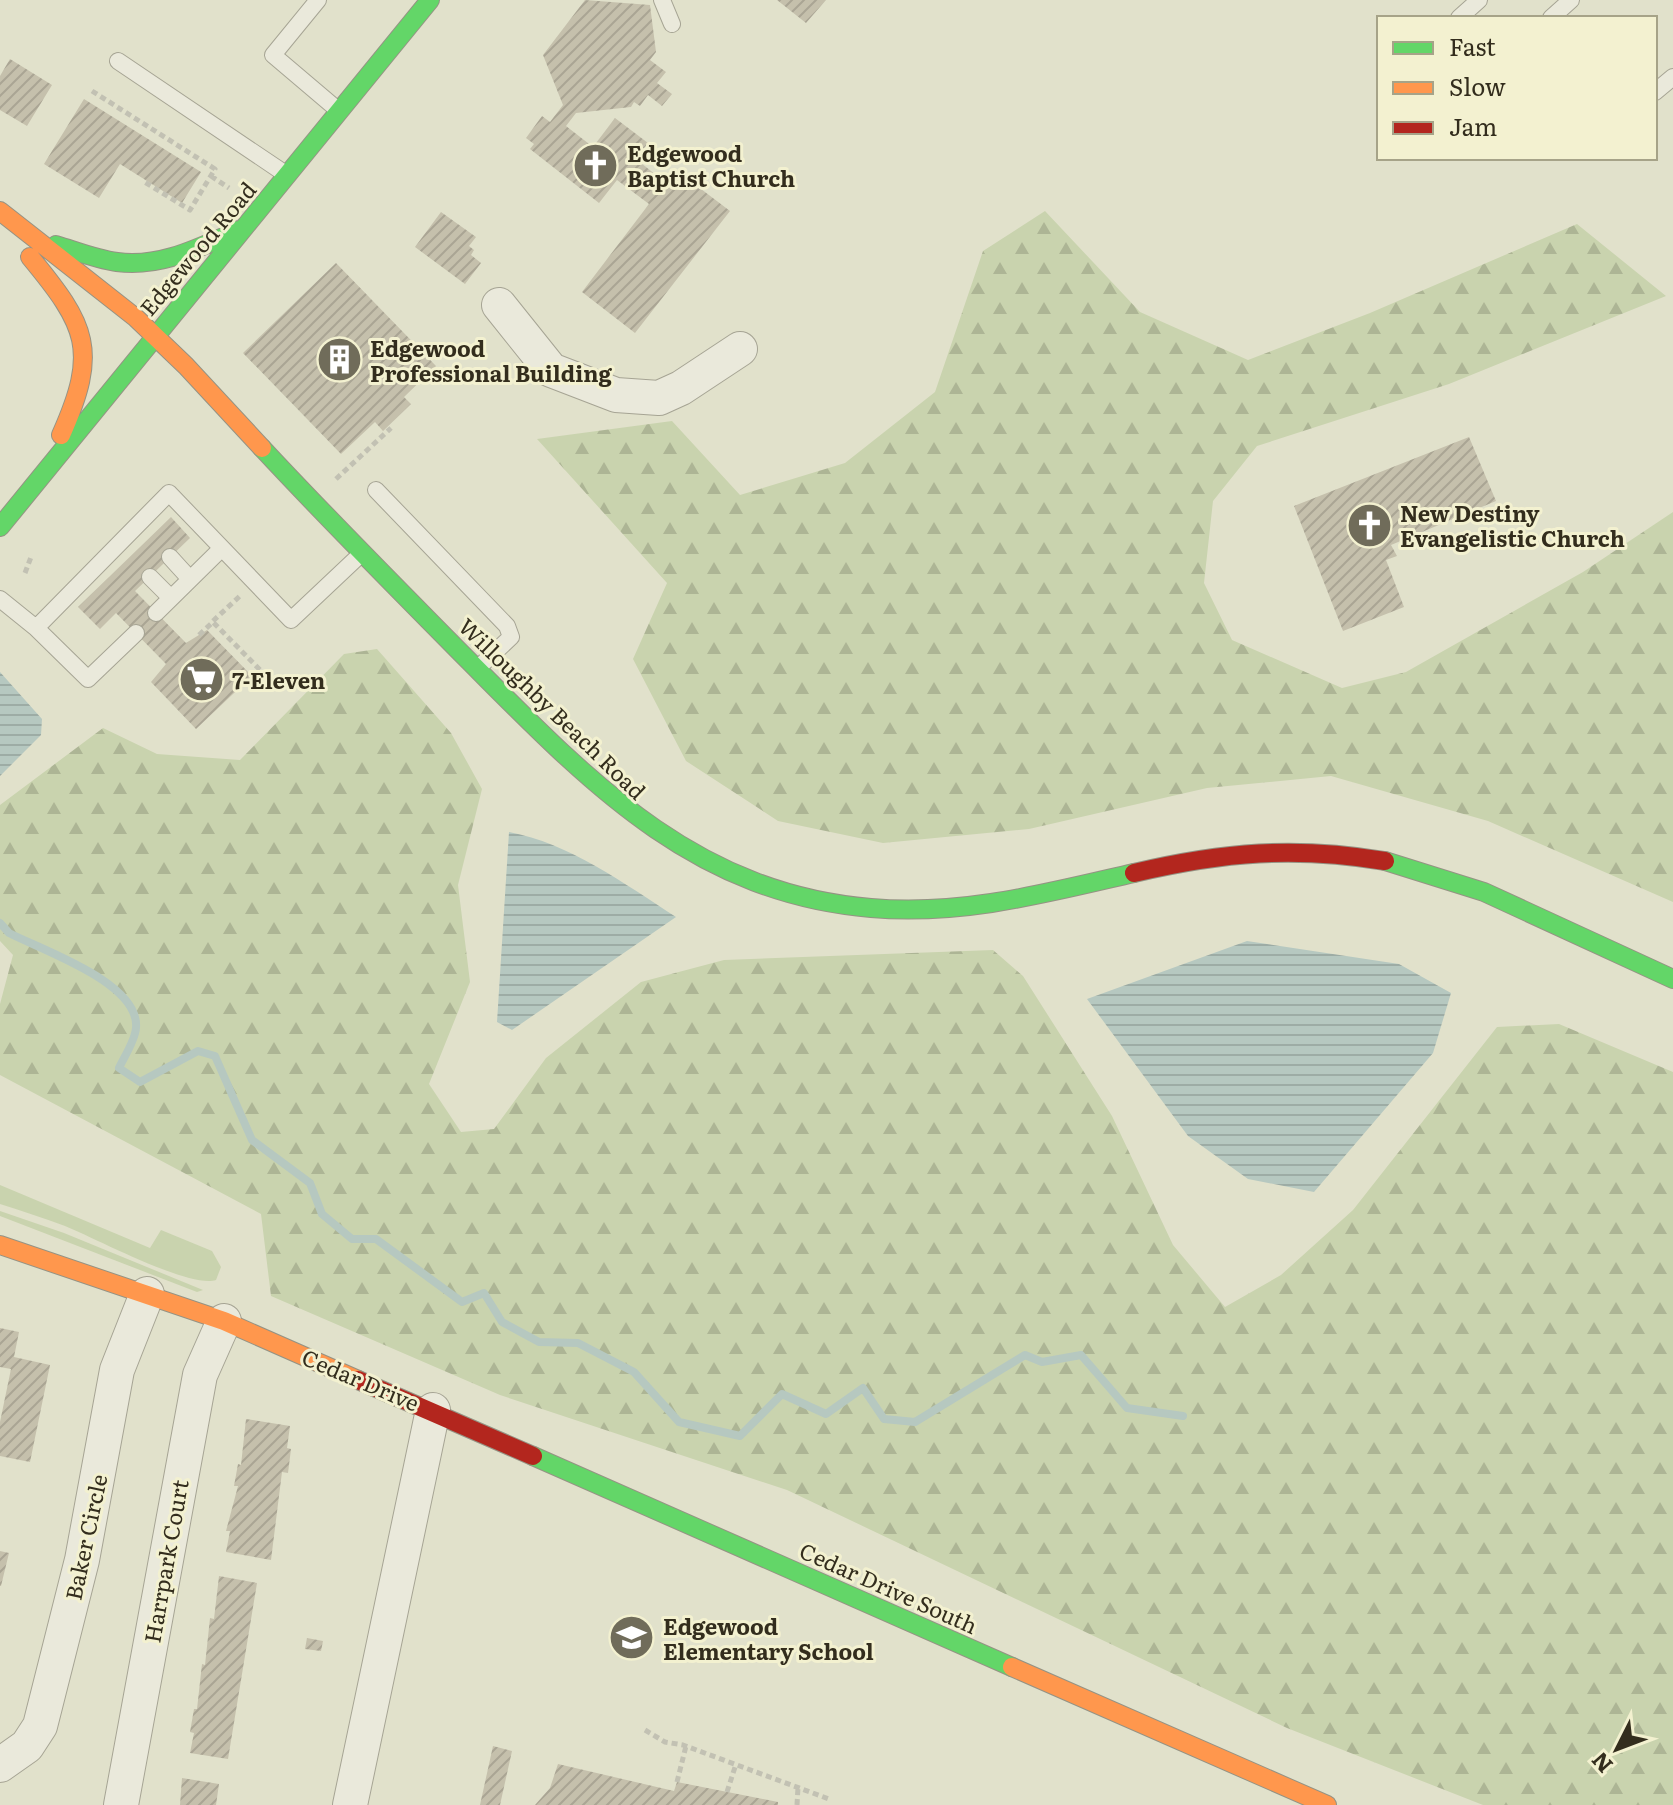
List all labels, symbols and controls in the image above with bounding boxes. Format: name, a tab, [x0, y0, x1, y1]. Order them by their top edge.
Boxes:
legend	[1377, 16, 1657, 160]
text: Fast	[1449, 28, 1496, 63]
text: Slow	[1449, 68, 1506, 103]
text: Jam	[1449, 108, 1497, 143]
place label: Edgewood Baptist Church	[627, 136, 795, 194]
church icon: Edgewood Baptist Church	[572, 141, 620, 189]
street label: Edgewood Road	[131, 174, 263, 322]
place label: Edgewood Professional Building	[370, 331, 612, 389]
building icon: Edgewood Professional Building	[315, 336, 363, 384]
place label: New Destiny Evangelistic Church	[1400, 496, 1625, 554]
church icon: New Destiny Evangelistic Church	[1345, 501, 1393, 549]
street label: Willoughby Beach Road	[452, 610, 654, 806]
supermarket icon: 7-Eleven	[177, 655, 225, 703]
place label: 7-Eleven	[232, 663, 325, 696]
street label: Cedar Drive	[297, 1339, 425, 1419]
street label: Baker Circle	[56, 1471, 114, 1603]
street label: Harrpark Court	[134, 1477, 196, 1645]
street label: Cedar Drive South	[795, 1533, 983, 1641]
place label: Edgewood Elementary School	[663, 1609, 874, 1667]
school or university icon: Edgewood Elementary School	[608, 1614, 656, 1662]
north arrow	[1577, 1709, 1657, 1789]
text: N	[1583, 1745, 1619, 1781]

